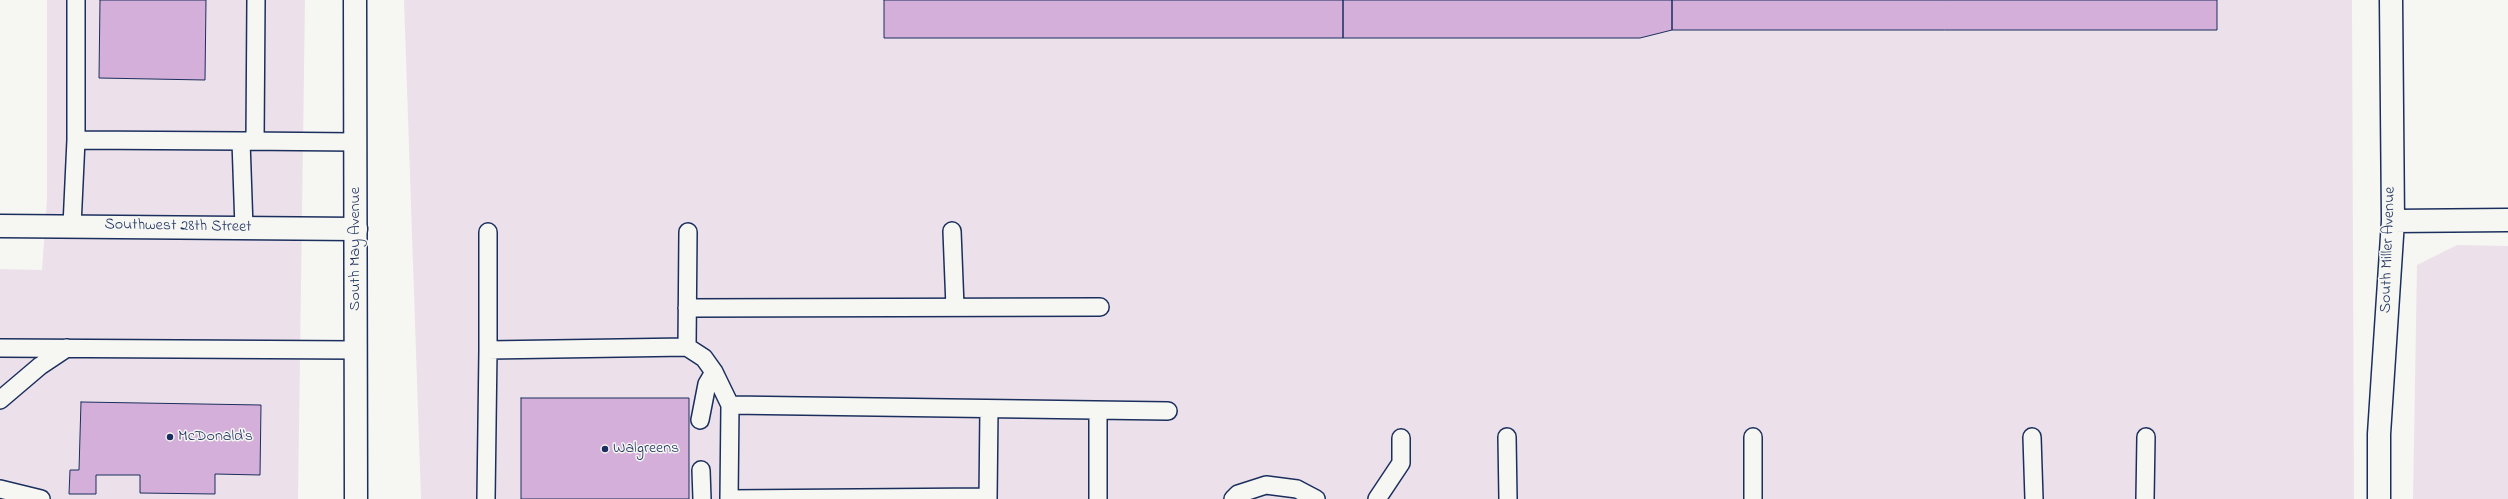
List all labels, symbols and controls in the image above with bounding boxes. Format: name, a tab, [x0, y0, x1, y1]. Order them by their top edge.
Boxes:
street label: South Miller Avenue	[2377, 186, 2401, 314]
street label: South May Avenue	[346, 187, 366, 311]
street label: Southwest 28th Street	[104, 216, 252, 238]
place label: McDonald's	[178, 427, 253, 447]
marker: McDonald's	[165, 432, 175, 442]
place label: Walgreens	[613, 439, 679, 459]
marker: Walgreens	[600, 444, 610, 454]

